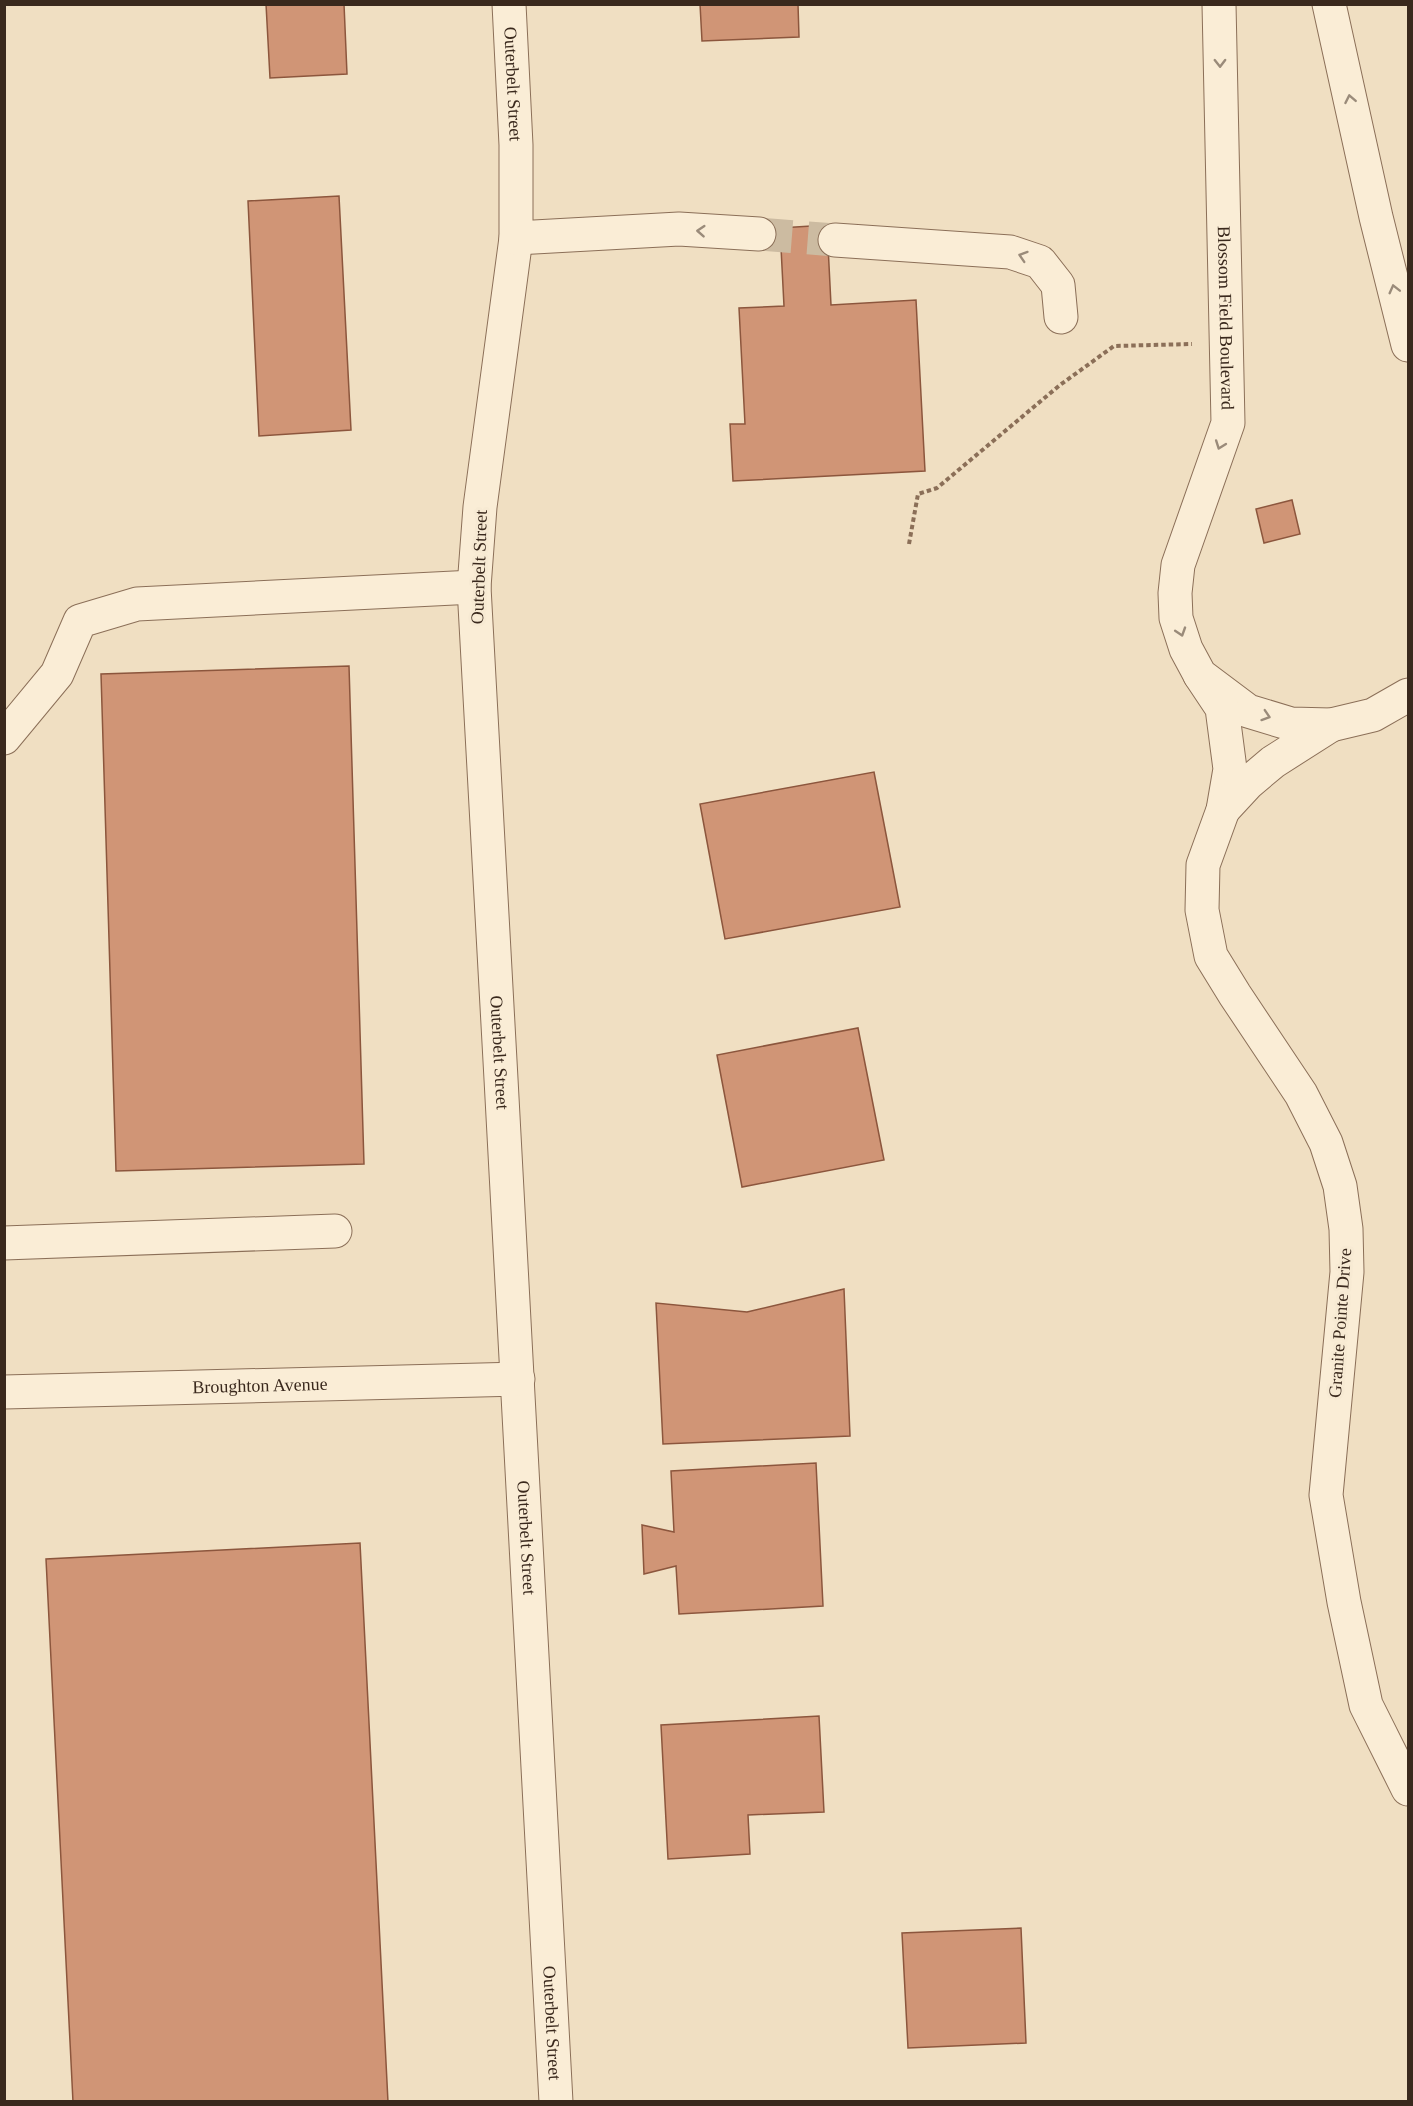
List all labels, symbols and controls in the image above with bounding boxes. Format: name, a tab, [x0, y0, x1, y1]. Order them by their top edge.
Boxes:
street label: Outerbelt Street	[500, 26, 526, 142]
one-way arrow	[1214, 58, 1227, 67]
one-way arrow	[1344, 94, 1357, 104]
one-way arrow	[696, 224, 705, 237]
street label: Blossom Field Boulevard	[1214, 226, 1238, 410]
one-way arrow	[1018, 251, 1029, 263]
one-way arrow	[1389, 284, 1401, 295]
one-way arrow	[1214, 440, 1227, 450]
street label: Outerbelt Street	[467, 509, 491, 625]
one-way arrow	[1174, 626, 1186, 637]
one-way arrow	[1260, 709, 1271, 722]
street label: Outerbelt Street	[486, 995, 513, 1110]
street label: Granite Pointe Drive	[1325, 1247, 1355, 1398]
street label: Broughton Avenue	[192, 1374, 328, 1397]
street label: Outerbelt Street	[513, 1480, 540, 1595]
street label: Outerbelt Street	[539, 1965, 565, 2081]

